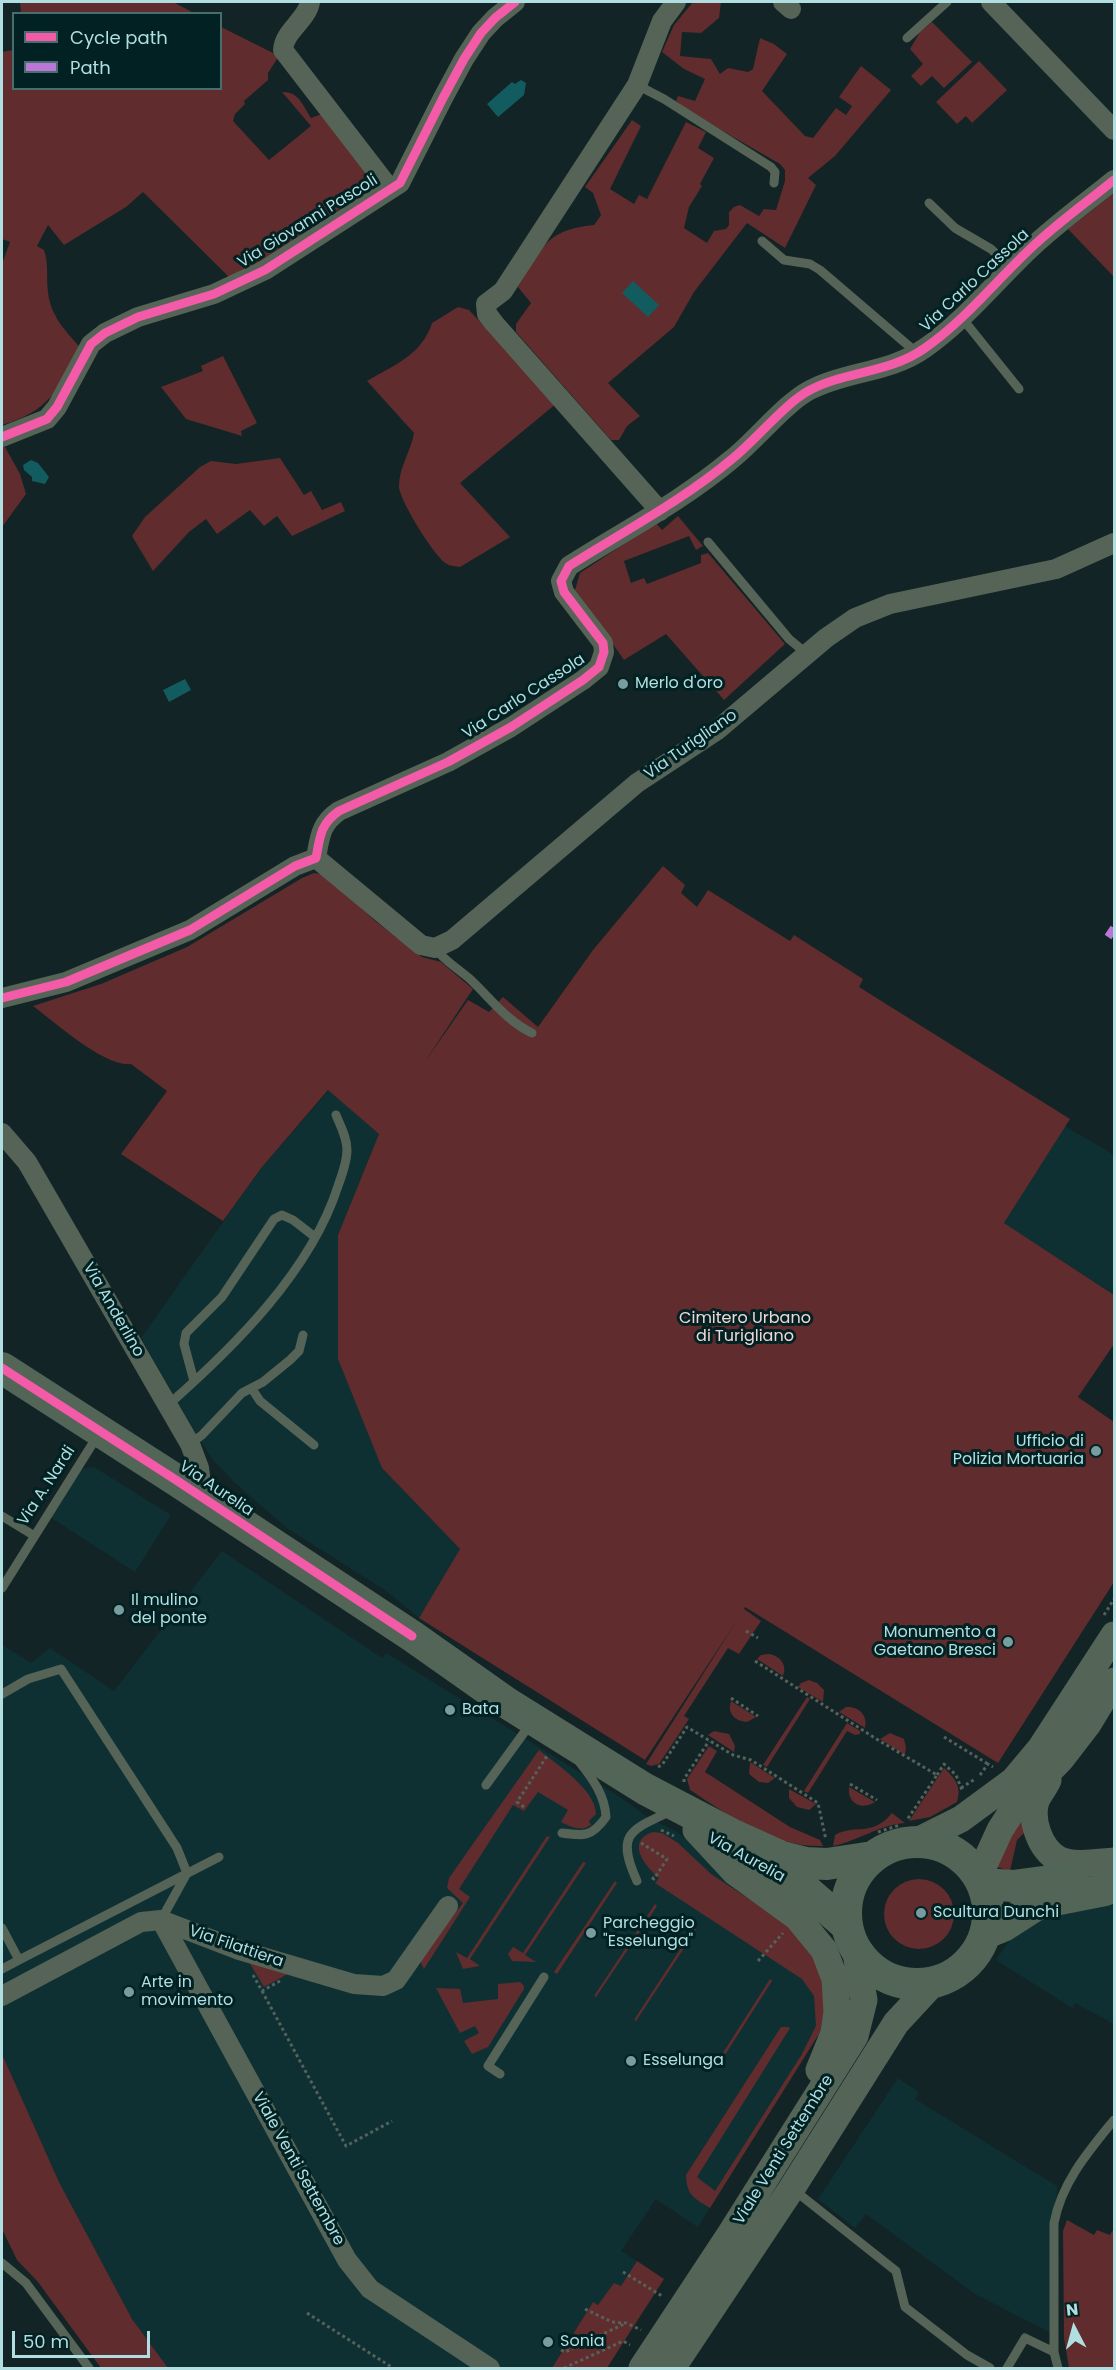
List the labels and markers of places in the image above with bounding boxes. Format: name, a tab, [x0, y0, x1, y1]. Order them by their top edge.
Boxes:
place label: Merlo d'oro	[635, 674, 723, 694]
marker: Merlo d'oro	[616, 677, 630, 691]
place label: Ufficio di Polizia Mortuaria	[953, 1432, 1084, 1470]
marker: Ufficio di Polizia Mortuaria	[1089, 1444, 1103, 1458]
place label: Il mulino del ponte	[131, 1591, 207, 1629]
marker: Il mulino del ponte	[112, 1603, 126, 1617]
place label: Monumento a Gaetano Bresci	[874, 1623, 996, 1661]
marker: Monumento a Gaetano Bresci	[1001, 1635, 1015, 1649]
place label: Bata	[462, 1700, 499, 1720]
marker: Bata	[443, 1703, 457, 1717]
place label: Scultura Dunchi	[933, 1903, 1059, 1923]
marker: Scultura Dunchi	[914, 1906, 928, 1920]
place label: Parcheggio "Esselunga"	[603, 1914, 695, 1952]
marker: Parcheggio "Esselunga"	[584, 1926, 598, 1940]
place label: Arte in movimento	[141, 1973, 233, 2011]
marker: Arte in movimento	[122, 1985, 136, 1999]
place label: Esselunga	[643, 2051, 724, 2071]
marker: Esselunga	[624, 2054, 638, 2068]
place label: Sonia	[560, 2332, 605, 2352]
marker: Sonia	[541, 2335, 555, 2349]

